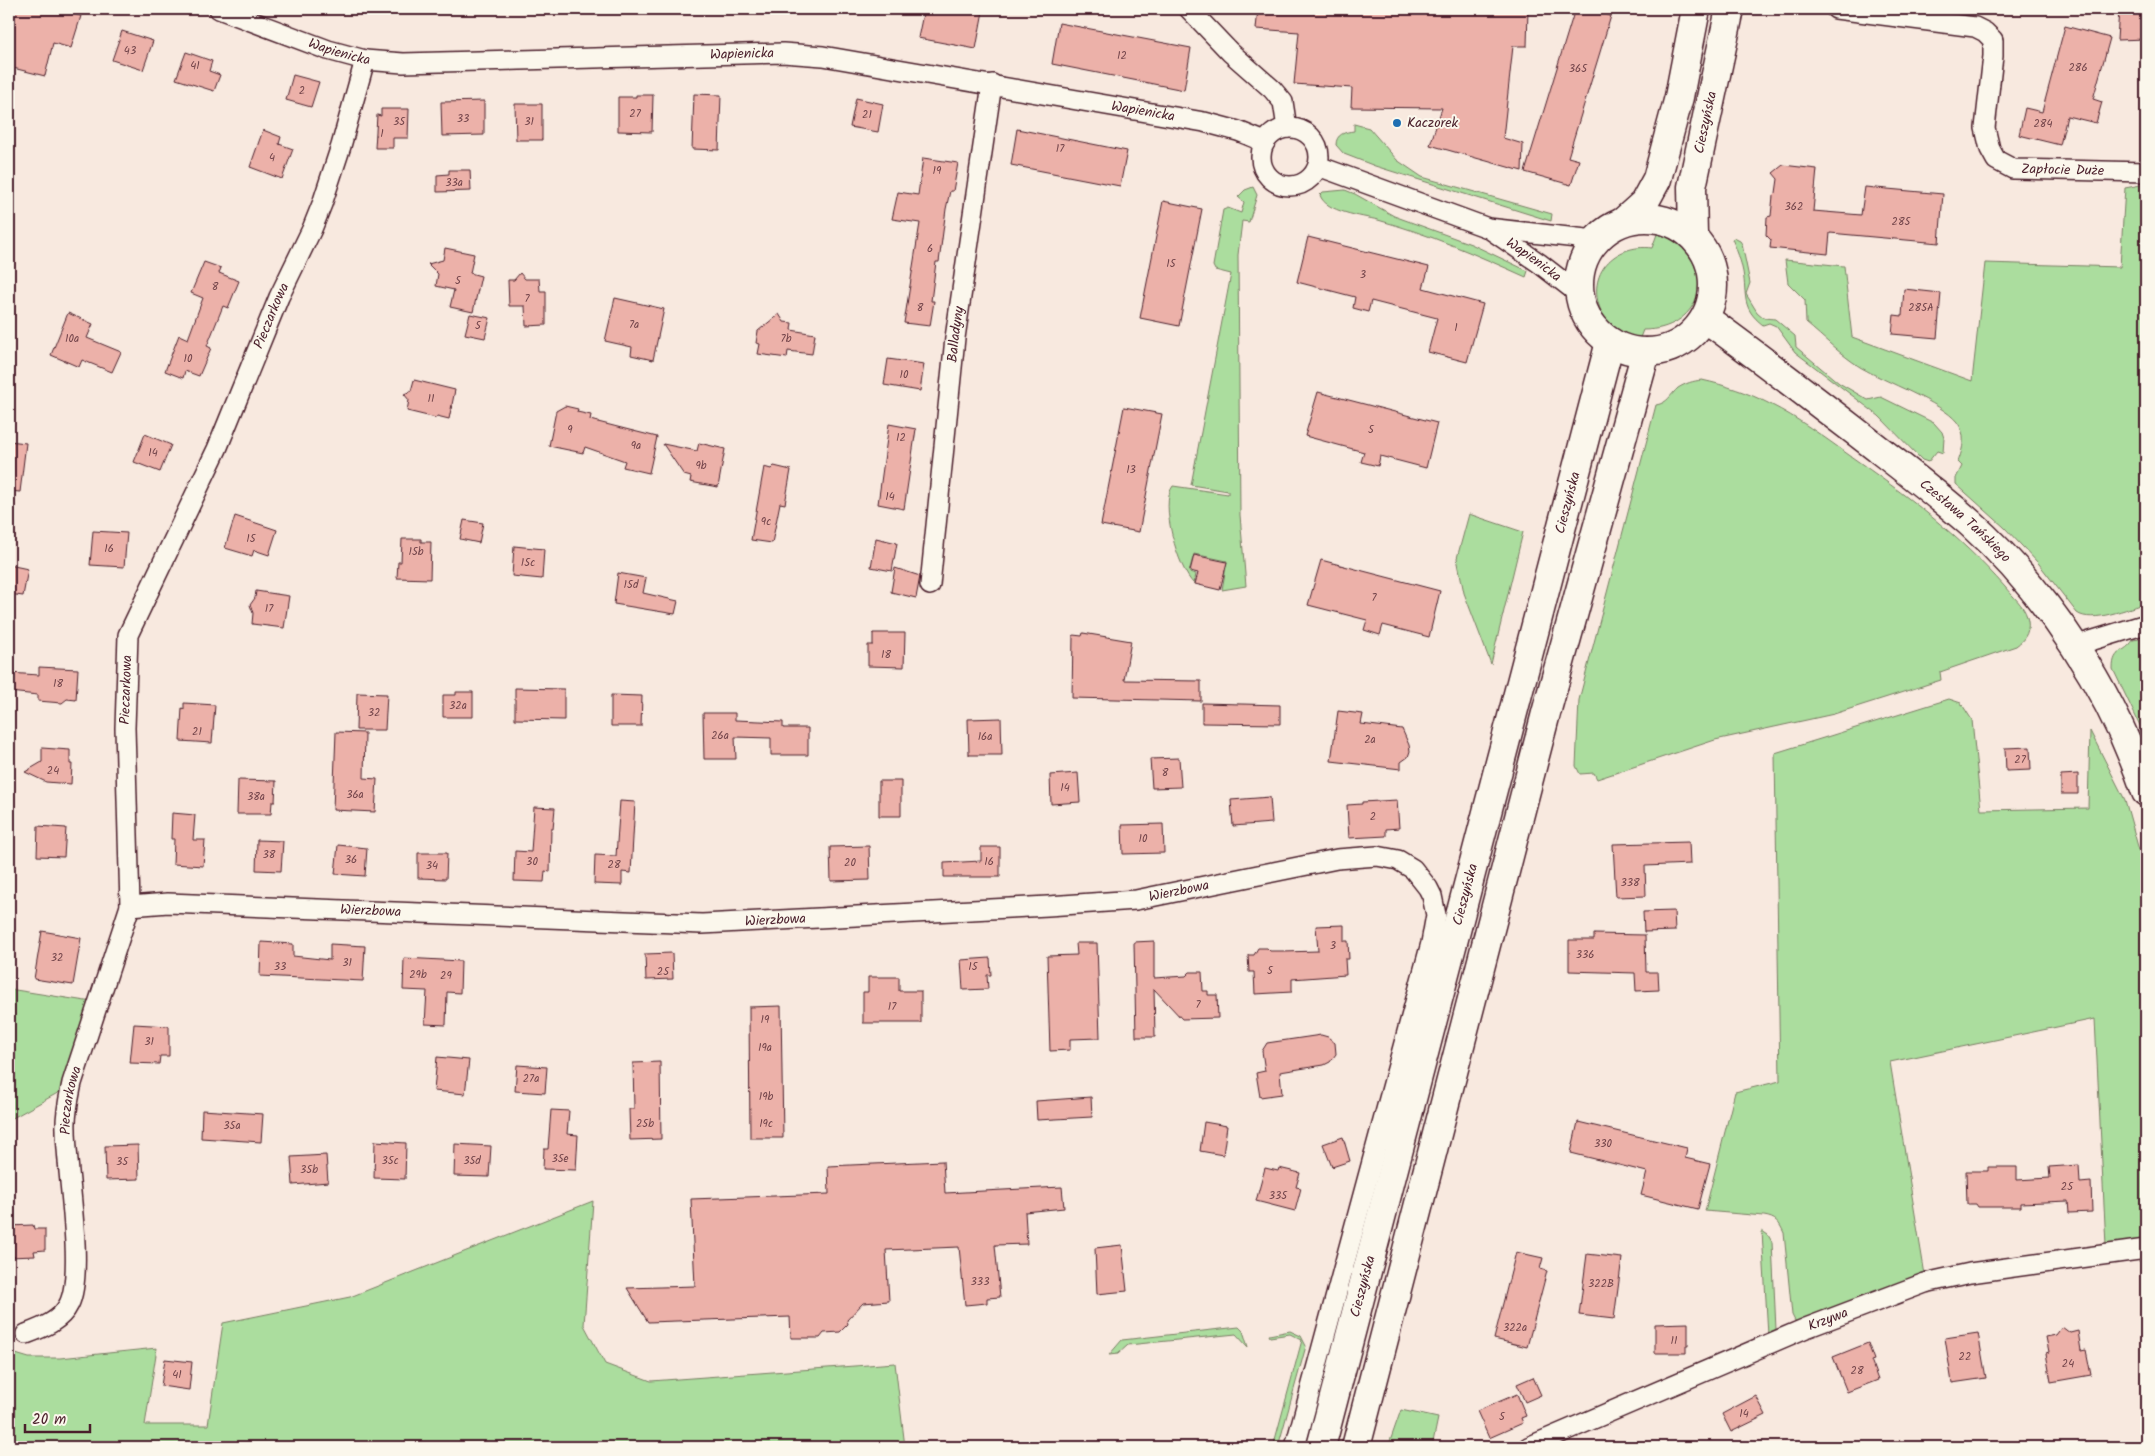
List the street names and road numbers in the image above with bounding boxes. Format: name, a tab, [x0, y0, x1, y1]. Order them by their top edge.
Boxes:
street label: Wapienicka	[305, 32, 371, 71]
street label: Wapienicka	[710, 42, 774, 66]
street label: Cieszyńska	[1688, 89, 1723, 156]
street label: Wapienicka	[1110, 95, 1177, 128]
street label: Zapłocie Duże	[2021, 158, 2105, 182]
street label: Wapienicka	[1501, 232, 1566, 287]
street label: Pieczarkowa	[248, 279, 295, 352]
street label: Balladyny	[942, 304, 971, 364]
street label: Cieszyńska	[1549, 469, 1587, 536]
street label: Czesława Tańskiego	[1914, 474, 2016, 568]
street label: Pieczarkowa	[114, 655, 138, 725]
street label: Cieszyńska	[1447, 861, 1484, 928]
street label: Wierzbowa	[1147, 874, 1211, 908]
street label: Wierzbowa	[340, 899, 402, 923]
street label: Wierzbowa	[744, 908, 806, 933]
street label: Pieczarkowa	[55, 1063, 88, 1135]
street label: Cieszyńska	[1344, 1253, 1382, 1320]
street label: Krzywa	[1805, 1302, 1851, 1337]

